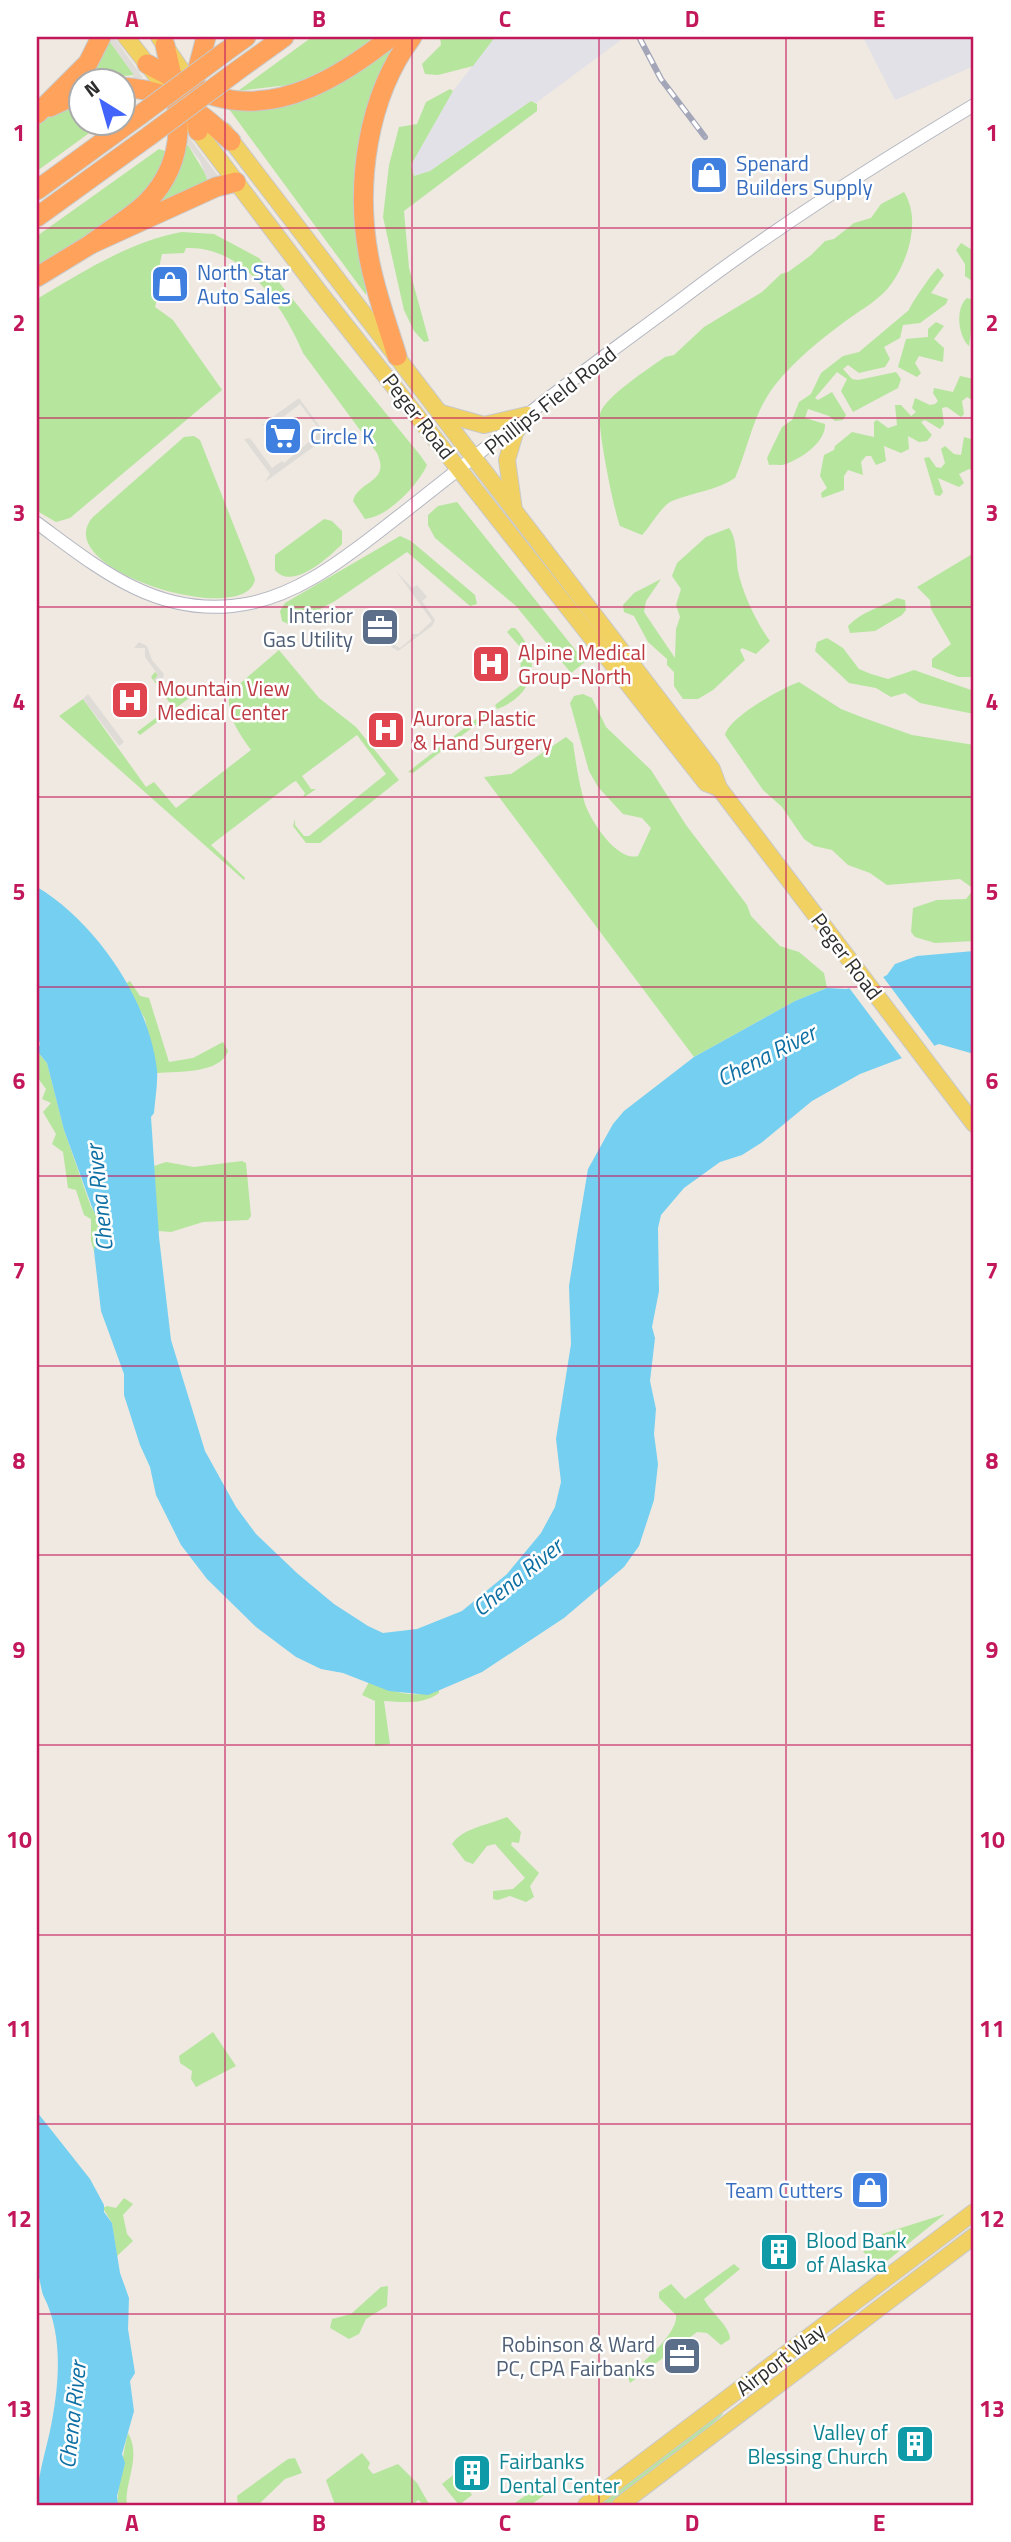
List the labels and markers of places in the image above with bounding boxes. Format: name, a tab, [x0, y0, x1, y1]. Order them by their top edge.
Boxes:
place label: Spenard Builders Supply	[736, 147, 873, 203]
shop icon: Spenard Builders Supply	[688, 154, 730, 196]
place label: North Star Auto Sales	[197, 256, 291, 312]
shop icon: North Star Auto Sales	[149, 263, 191, 305]
supermarket icon: Circle K	[262, 415, 304, 457]
place label: Circle K	[310, 420, 374, 452]
place label: Interior Gas Utility	[263, 599, 353, 655]
office icon: Interior Gas Utility	[359, 606, 401, 648]
place label: Alpine Medical Group-North	[518, 636, 646, 692]
hospital icon: Alpine Medical Group-North	[470, 643, 512, 685]
place label: Mountain View Medical Center	[157, 672, 290, 728]
hospital icon: Mountain View Medical Center	[109, 679, 151, 721]
place label: Aurora Plastic & Hand Surgery	[413, 702, 552, 758]
hospital icon: Aurora Plastic & Hand Surgery	[365, 709, 407, 751]
shop icon: Team Cutters	[849, 2169, 891, 2211]
place label: Team Cutters	[726, 2174, 843, 2206]
place label: Blood Bank of Alaska	[806, 2224, 907, 2280]
building icon: Blood Bank of Alaska	[758, 2231, 800, 2273]
place label: Robinson & Ward PC, CPA Fairbanks	[496, 2328, 655, 2384]
office icon: Robinson & Ward PC, CPA Fairbanks	[661, 2335, 703, 2377]
place label: Valley of Blessing Church	[747, 2416, 888, 2472]
building icon: Valley of Blessing Church	[894, 2423, 936, 2465]
place label: Fairbanks Dental Center	[499, 2445, 620, 2501]
building icon: Fairbanks Dental Center	[451, 2452, 493, 2494]

